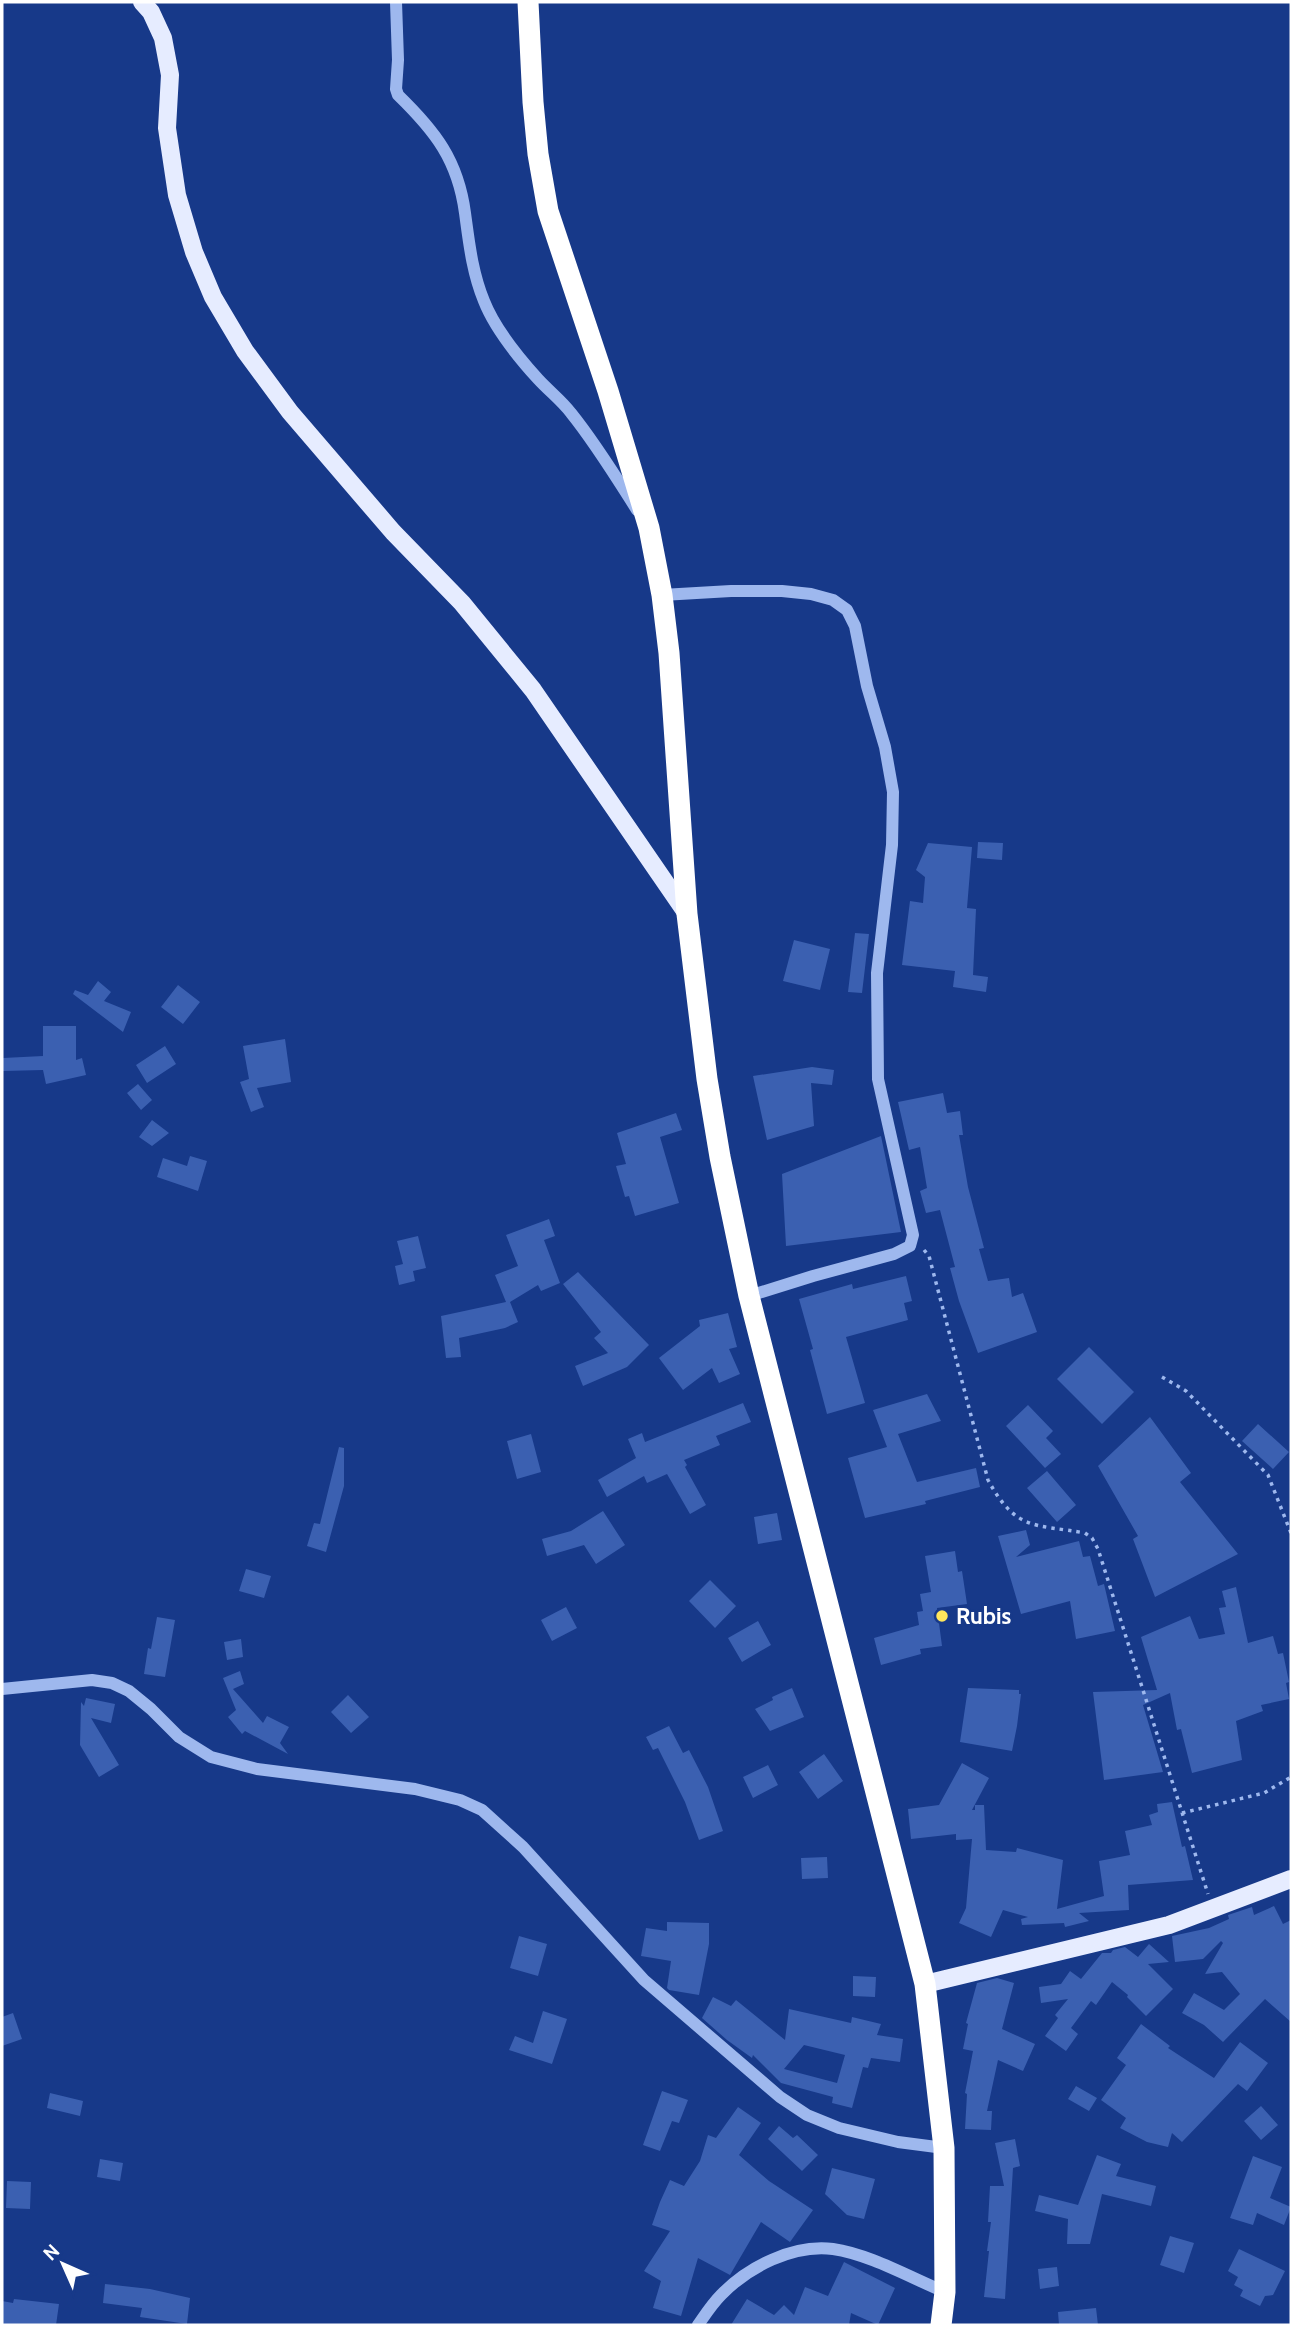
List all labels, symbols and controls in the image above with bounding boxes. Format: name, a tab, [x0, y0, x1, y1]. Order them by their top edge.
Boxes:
place label: Rubis	[956, 1602, 1011, 1630]
marker: Rubis	[934, 1608, 950, 1624]
north arrow	[28, 2229, 98, 2299]
text: N	[38, 2239, 64, 2265]

